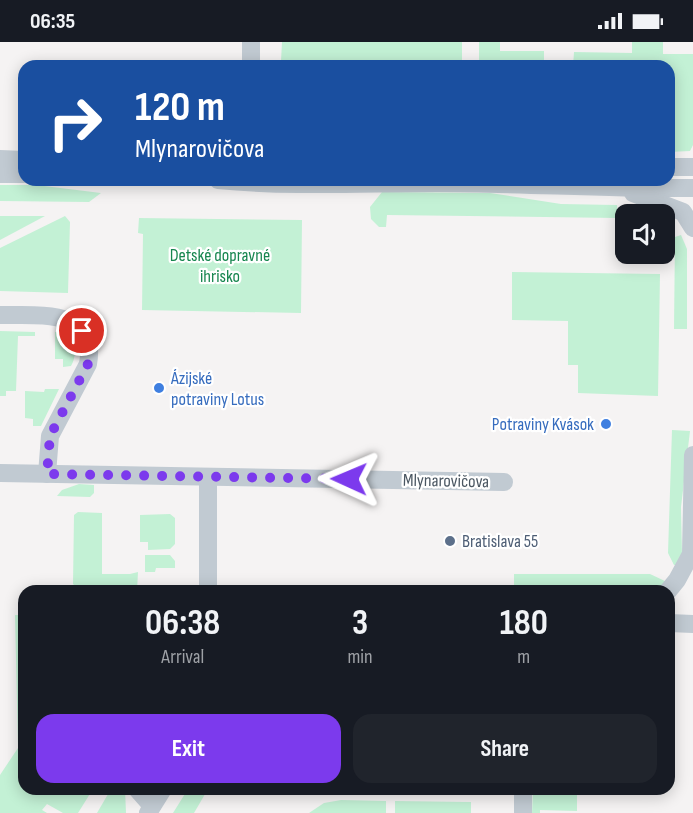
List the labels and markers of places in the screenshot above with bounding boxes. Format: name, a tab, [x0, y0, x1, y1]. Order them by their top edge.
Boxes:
pin	[56, 305, 107, 356]
place label: Ázijské potraviny Lotus	[170, 368, 264, 410]
marker: Ázijské potraviny Lotus	[152, 381, 166, 395]
place label: Potraviny Kvások	[492, 414, 594, 435]
marker: Potraviny Kvások	[599, 417, 613, 431]
place label: Bratislava 55	[462, 531, 538, 552]
marker: Bratislava 55	[443, 534, 457, 548]

